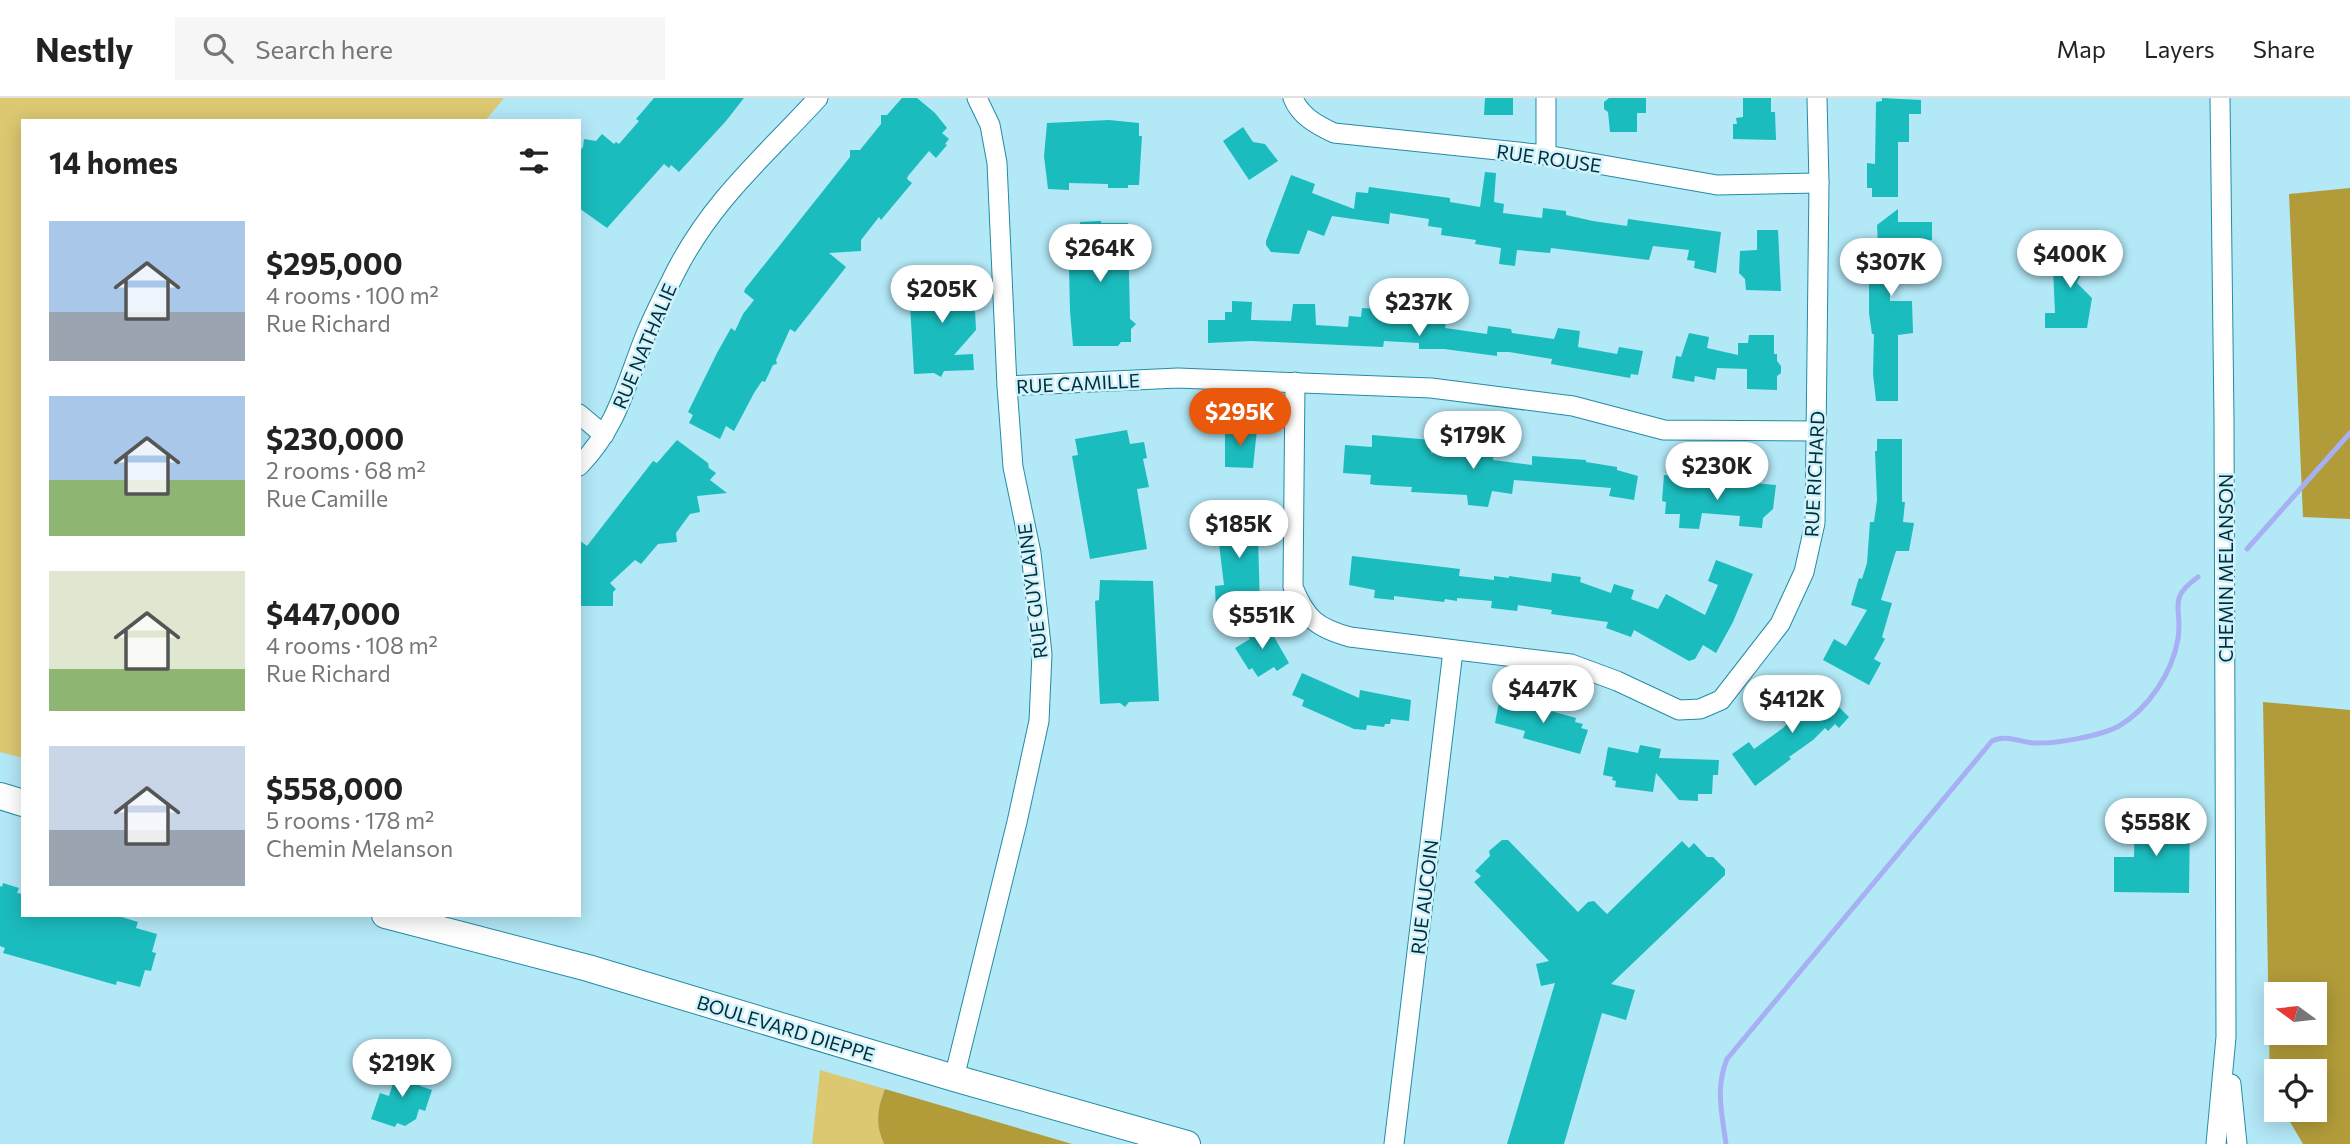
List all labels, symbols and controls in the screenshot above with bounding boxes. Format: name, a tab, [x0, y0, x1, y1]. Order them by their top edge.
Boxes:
search box	[175, 17, 665, 80]
text: Nestly	[35, 28, 133, 69]
icon: search	[199, 29, 237, 67]
text: Search here	[255, 33, 393, 64]
text: Map	[2057, 34, 2106, 63]
text: Layers	[2144, 34, 2215, 63]
text: Share	[2253, 34, 2315, 63]
street label: RUE ROUSE	[1495, 139, 1603, 177]
icon: filters	[515, 142, 553, 180]
text: 14 homes	[49, 143, 178, 180]
pin: $264K	[1051, 225, 1149, 284]
pin: $400K	[2021, 230, 2119, 290]
text: $264K	[1065, 233, 1135, 261]
pin: $307K	[1842, 238, 1940, 298]
text: $400K	[2033, 239, 2107, 267]
text: $295,000	[266, 244, 403, 281]
text: $307K	[1856, 247, 1926, 275]
icon: home	[105, 249, 189, 333]
pin: $205K	[893, 266, 991, 325]
text: $205K	[907, 274, 977, 302]
pin: $237K	[1370, 278, 1468, 338]
street label: RUE NATHALIE	[607, 280, 681, 412]
text: 4 rooms · 100 m²	[266, 281, 439, 309]
text: $237K	[1385, 287, 1453, 315]
text: Rue Richard	[266, 309, 391, 337]
street label: RUE CAMILLE	[1016, 368, 1140, 398]
pin: $295K	[1191, 388, 1289, 448]
text: $295K	[1205, 397, 1275, 425]
street label: RUE RICHARD	[1799, 410, 1829, 538]
pin: $179K	[1424, 412, 1522, 471]
text: $230,000	[266, 419, 404, 456]
text: $179K	[1440, 420, 1506, 448]
icon: home	[105, 424, 189, 508]
pin: $230K	[1668, 442, 1766, 502]
text: $230K	[1681, 451, 1753, 479]
text: 2 rooms · 68 m²	[266, 456, 426, 484]
street label: CHEMIN MELANSON	[2214, 474, 2237, 662]
text: Rue Camille	[266, 484, 388, 512]
pin: $185K	[1190, 500, 1288, 560]
text: $185K	[1205, 509, 1273, 537]
street label: RUE GUYLAINE	[1012, 522, 1052, 660]
pin: $551K	[1213, 592, 1311, 651]
text: $447,000	[266, 594, 400, 631]
icon: home	[105, 599, 189, 683]
text: $551K	[1229, 600, 1295, 628]
text: 4 rooms · 108 m²	[266, 631, 438, 659]
text: Rue Richard	[266, 659, 391, 687]
pin: $447K	[1494, 666, 1592, 725]
text: $447K	[1508, 674, 1578, 702]
pin: $412K	[1743, 676, 1841, 735]
text: $412K	[1759, 684, 1825, 712]
text: $558,000	[266, 769, 403, 806]
icon: home	[105, 774, 189, 858]
pin: $558K	[2107, 798, 2205, 858]
text: 5 rooms · 178 m²	[266, 806, 434, 834]
text: $558K	[2121, 807, 2191, 835]
text: Chemin Melanson	[266, 834, 453, 862]
street label: RUE AUCOIN	[1406, 838, 1442, 956]
north arrow	[2264, 982, 2328, 1045]
map controls	[2264, 982, 2327, 1122]
street label: BOULEVARD DIEPPE	[694, 990, 878, 1066]
pin: $219K	[353, 1040, 451, 1099]
text: $219K	[369, 1048, 435, 1076]
button: locate	[2264, 1059, 2327, 1122]

